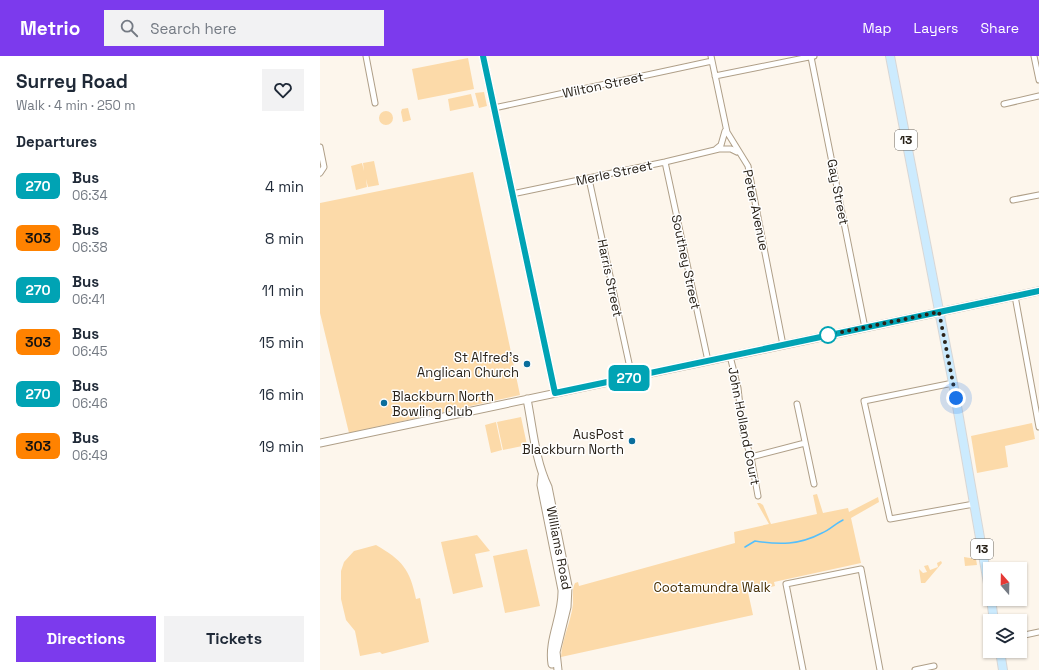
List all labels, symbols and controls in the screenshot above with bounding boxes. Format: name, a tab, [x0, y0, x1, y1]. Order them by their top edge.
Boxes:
search box	[104, 10, 384, 46]
text: Metrio	[20, 16, 80, 41]
icon: search	[118, 17, 140, 39]
text: Search here	[150, 19, 237, 38]
text: Map	[862, 19, 892, 37]
text: Layers	[914, 19, 958, 37]
text: Share	[980, 19, 1019, 37]
street label: Wilton Street	[561, 68, 645, 102]
text: Surrey Road	[16, 69, 128, 94]
button: heart	[262, 69, 304, 111]
text: Walk · 4 min · 250 m	[16, 97, 135, 114]
road number: 13	[895, 130, 917, 150]
text: Departures	[16, 132, 97, 151]
street label: Merle Street	[574, 157, 654, 189]
street label: Gay Street	[823, 158, 853, 226]
text: Bus	[72, 168, 99, 187]
street label: Peter Avenue	[739, 168, 773, 252]
text: 270	[26, 177, 50, 195]
text: 4 min	[265, 177, 304, 196]
text: 06:34	[72, 187, 108, 204]
street label: Southey Street	[668, 213, 704, 311]
text: Bus	[72, 220, 99, 239]
text: 303	[25, 229, 51, 247]
text: 8 min	[265, 229, 304, 248]
street label: Harris Street	[593, 238, 627, 318]
text: 06:38	[72, 239, 108, 256]
text: Bus	[72, 272, 99, 291]
text: 270	[26, 281, 50, 299]
text: 11 min	[262, 281, 304, 300]
text: 06:41	[72, 291, 105, 308]
text: Bus	[72, 324, 99, 343]
unlabelled marker	[819, 326, 837, 344]
text: 303	[25, 333, 51, 351]
text: 15 min	[259, 333, 304, 352]
text: 06:45	[72, 343, 108, 360]
place label: St Alfred's Anglican Church	[417, 349, 519, 381]
marker: St Alfred's Anglican Church	[522, 359, 532, 369]
line badge: 270	[606, 365, 652, 391]
street label: John Holland Court	[724, 365, 764, 487]
text: 270	[617, 369, 641, 387]
text: Bus	[72, 376, 99, 395]
text: 270	[26, 385, 50, 403]
text: 16 min	[259, 385, 304, 404]
place label: Blackburn North Bowling Club	[392, 388, 494, 420]
your location	[946, 388, 966, 408]
text: 06:46	[72, 395, 108, 412]
marker: Blackburn North Bowling Club	[379, 398, 389, 408]
place label: AusPost Blackburn North	[522, 426, 624, 458]
text: Bus	[72, 428, 99, 447]
marker: AusPost Blackburn North	[627, 436, 637, 446]
text: 303	[25, 437, 51, 455]
text: 19 min	[259, 437, 304, 456]
text: 06:49	[72, 447, 108, 464]
street label: Williams Road	[543, 505, 575, 591]
road number: 13	[971, 539, 993, 559]
north arrow	[983, 562, 1027, 606]
map controls	[983, 562, 1027, 658]
park label: Cootamundra Walk	[653, 579, 771, 596]
button: layers	[983, 614, 1027, 658]
button: Directions	[16, 616, 156, 662]
button: Tickets	[164, 616, 304, 662]

